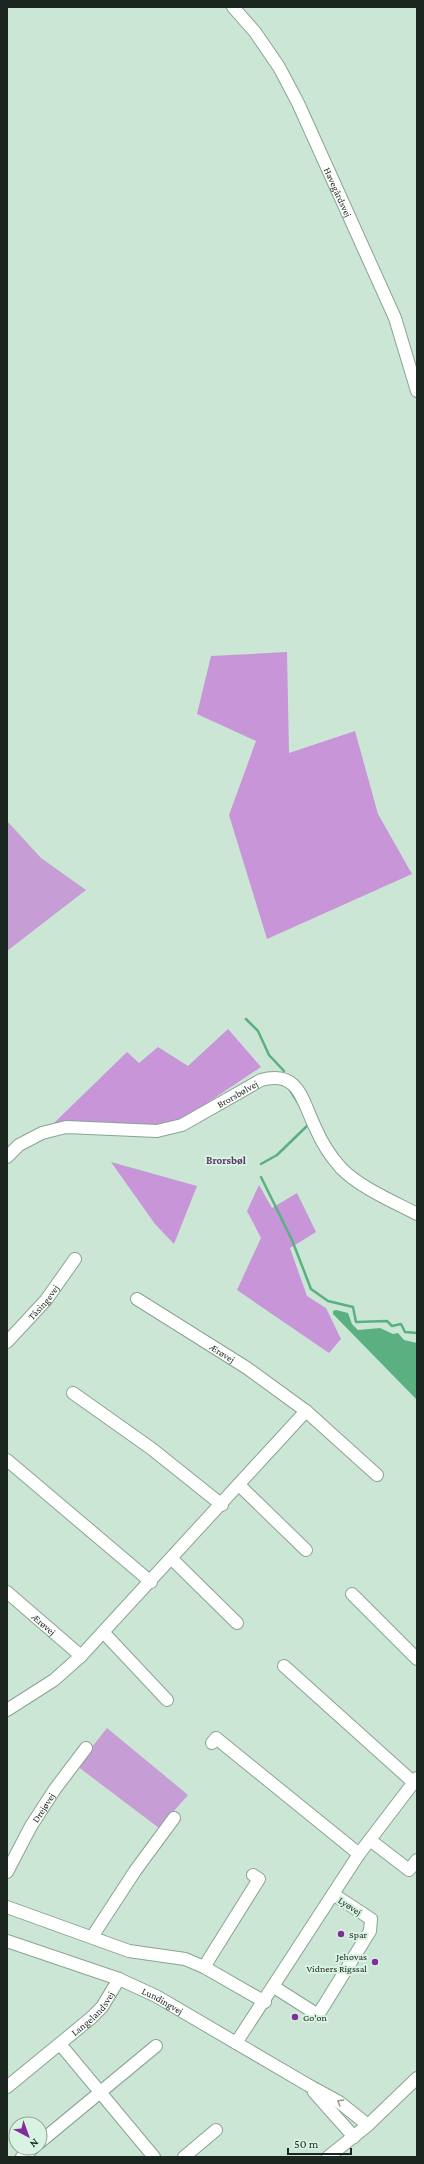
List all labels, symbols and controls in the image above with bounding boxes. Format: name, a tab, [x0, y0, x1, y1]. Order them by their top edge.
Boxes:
street label: Havegårdsvej	[322, 165, 354, 219]
street label: Brorsbølvej	[215, 1078, 260, 1110]
district label: Brorsbøl	[206, 1154, 247, 1166]
street label: Tåsingevej	[25, 1282, 62, 1322]
street label: Ærøvej	[207, 1340, 237, 1366]
street label: Ærøvej	[29, 1610, 58, 1638]
street label: Drejøvej	[29, 1790, 58, 1824]
street label: Lyøvej	[336, 1894, 364, 1918]
marker: Spar	[336, 1929, 346, 1939]
place label: Spar	[349, 1929, 368, 1940]
place label: Jehovas Vidners Rigssal	[306, 1951, 367, 1974]
marker: Jehovas Vidners Rigssal	[370, 1957, 380, 1967]
street label: Lundingvej	[140, 1985, 185, 2017]
street label: Langelandsvej	[69, 1989, 117, 2038]
marker: Go'on	[290, 2012, 300, 2022]
place label: Go'on	[303, 2012, 328, 2023]
one-way arrow	[337, 2099, 344, 2107]
north arrow	[8, 2116, 48, 2156]
scale bar	[288, 2130, 351, 2156]
text: N	[27, 2137, 41, 2151]
text: 50 m	[294, 2137, 319, 2151]

